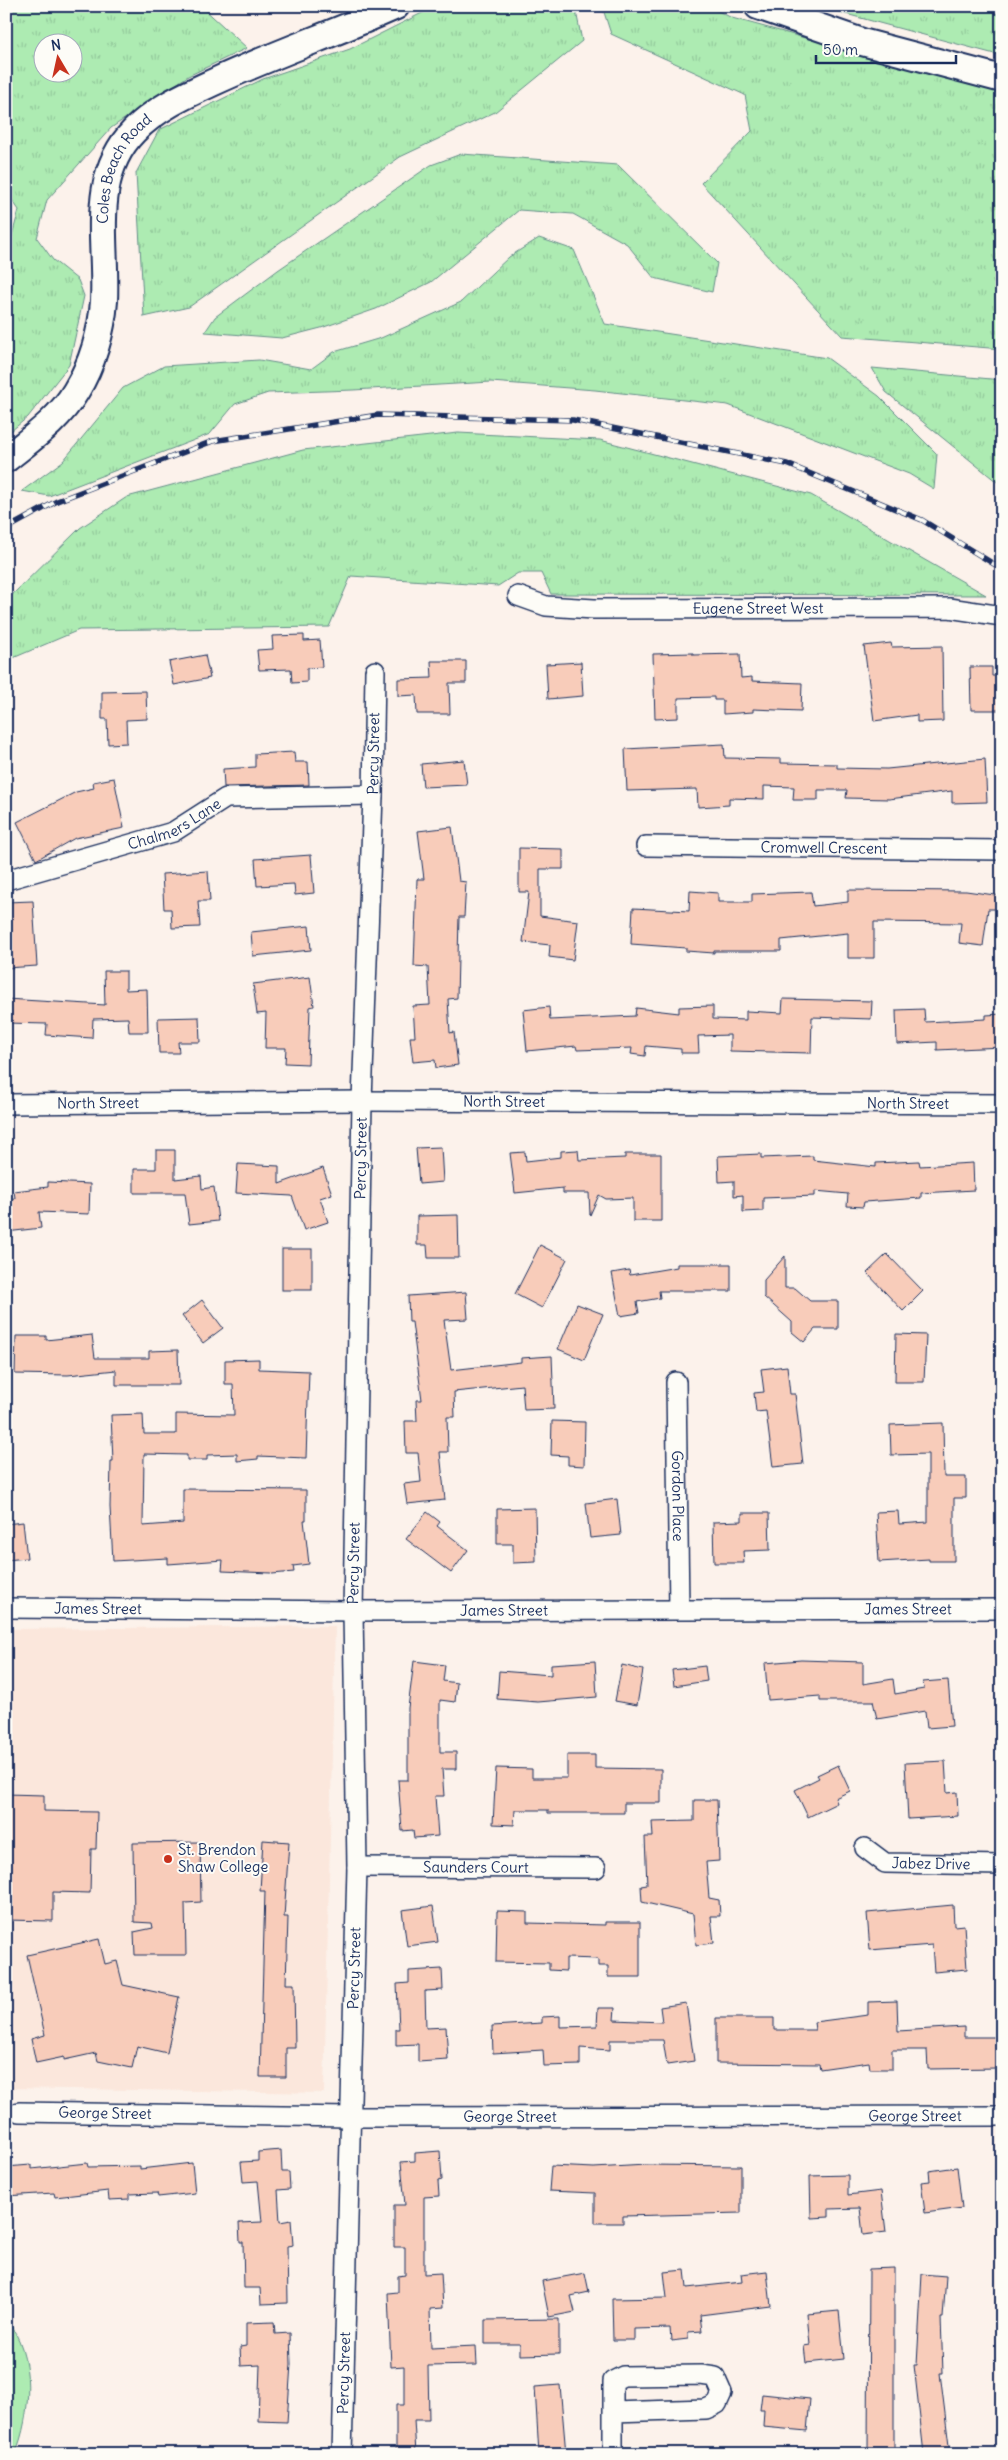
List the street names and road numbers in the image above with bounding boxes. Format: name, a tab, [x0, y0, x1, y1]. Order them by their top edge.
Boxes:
street label: Coles Beach Road	[93, 109, 155, 224]
street label: Eugene Street West	[693, 598, 824, 618]
street label: Percy Street	[363, 712, 383, 795]
street label: Chalmers Lane	[125, 794, 224, 854]
street label: Cromwell Crescent	[760, 837, 888, 858]
street label: North Street	[463, 1091, 545, 1111]
street label: North Street	[57, 1093, 139, 1113]
street label: North Street	[867, 1093, 949, 1113]
street label: Percy Street	[350, 1117, 371, 1200]
street label: Gordon Place	[668, 1450, 688, 1542]
street label: Percy Street	[343, 1522, 364, 1605]
street label: James Street	[54, 1598, 142, 1618]
street label: James Street	[864, 1599, 952, 1618]
street label: James Street	[460, 1600, 548, 1620]
street label: Jabez Drive	[891, 1853, 971, 1873]
street label: Saunders Court	[423, 1857, 529, 1877]
street label: Percy Street	[343, 1927, 364, 2010]
street label: George Street	[58, 2103, 152, 2123]
street label: George Street	[868, 2106, 962, 2125]
street label: George Street	[463, 2107, 557, 2126]
street label: Percy Street	[333, 2332, 354, 2414]

